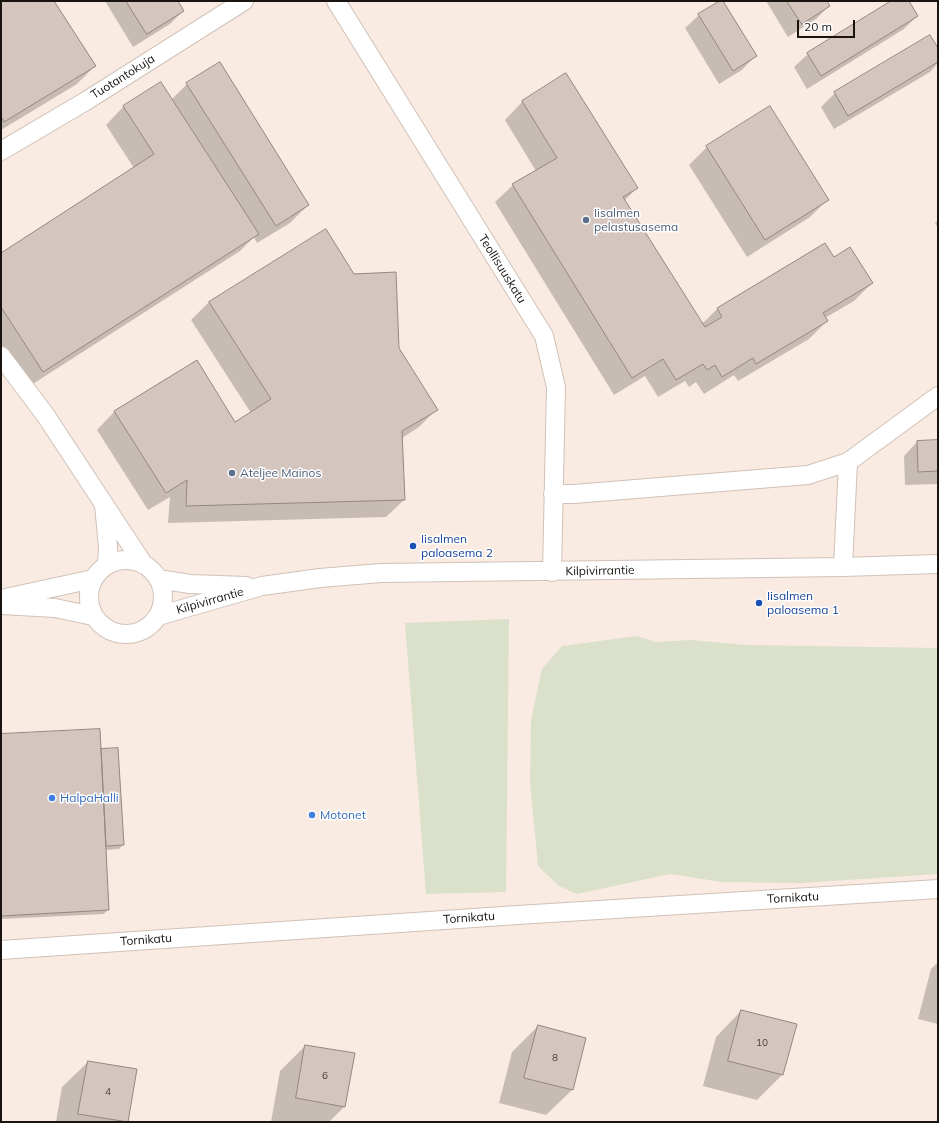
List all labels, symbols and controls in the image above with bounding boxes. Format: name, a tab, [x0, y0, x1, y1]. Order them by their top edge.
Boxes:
scale bar	[799, 12, 857, 38]
text: 20 m	[804, 19, 832, 34]
street label: Tuotantokuja	[88, 52, 158, 102]
place label: Iisalmen pelastusasema	[594, 206, 678, 234]
marker: Iisalmen pelastusasema	[581, 215, 591, 225]
street label: Teollisuuskatu	[475, 232, 529, 306]
place label: Ateljee Mainos	[240, 466, 321, 480]
marker: Ateljee Mainos	[227, 468, 237, 478]
place label: Iisalmen paloasema 2	[421, 532, 493, 560]
marker: Iisalmen paloasema 2	[408, 541, 418, 551]
street label: Kilpivirrantie	[565, 563, 635, 579]
street label: Kilpivirrantie	[175, 585, 245, 617]
place label: Iisalmen paloasema 1	[767, 589, 839, 617]
marker: Iisalmen paloasema 1	[754, 598, 764, 608]
place label: HalpaHalli	[60, 791, 119, 805]
marker: HalpaHalli	[47, 793, 57, 803]
place label: Motonet	[320, 808, 366, 822]
marker: Motonet	[307, 810, 317, 820]
street label: Tornikatu	[767, 889, 819, 907]
street label: Tornikatu	[443, 909, 495, 927]
street label: Tornikatu	[120, 931, 172, 949]
house number: 10	[756, 1037, 768, 1049]
house number: 8	[552, 1052, 558, 1064]
house number: 6	[322, 1070, 328, 1082]
house number: 4	[105, 1086, 111, 1098]

